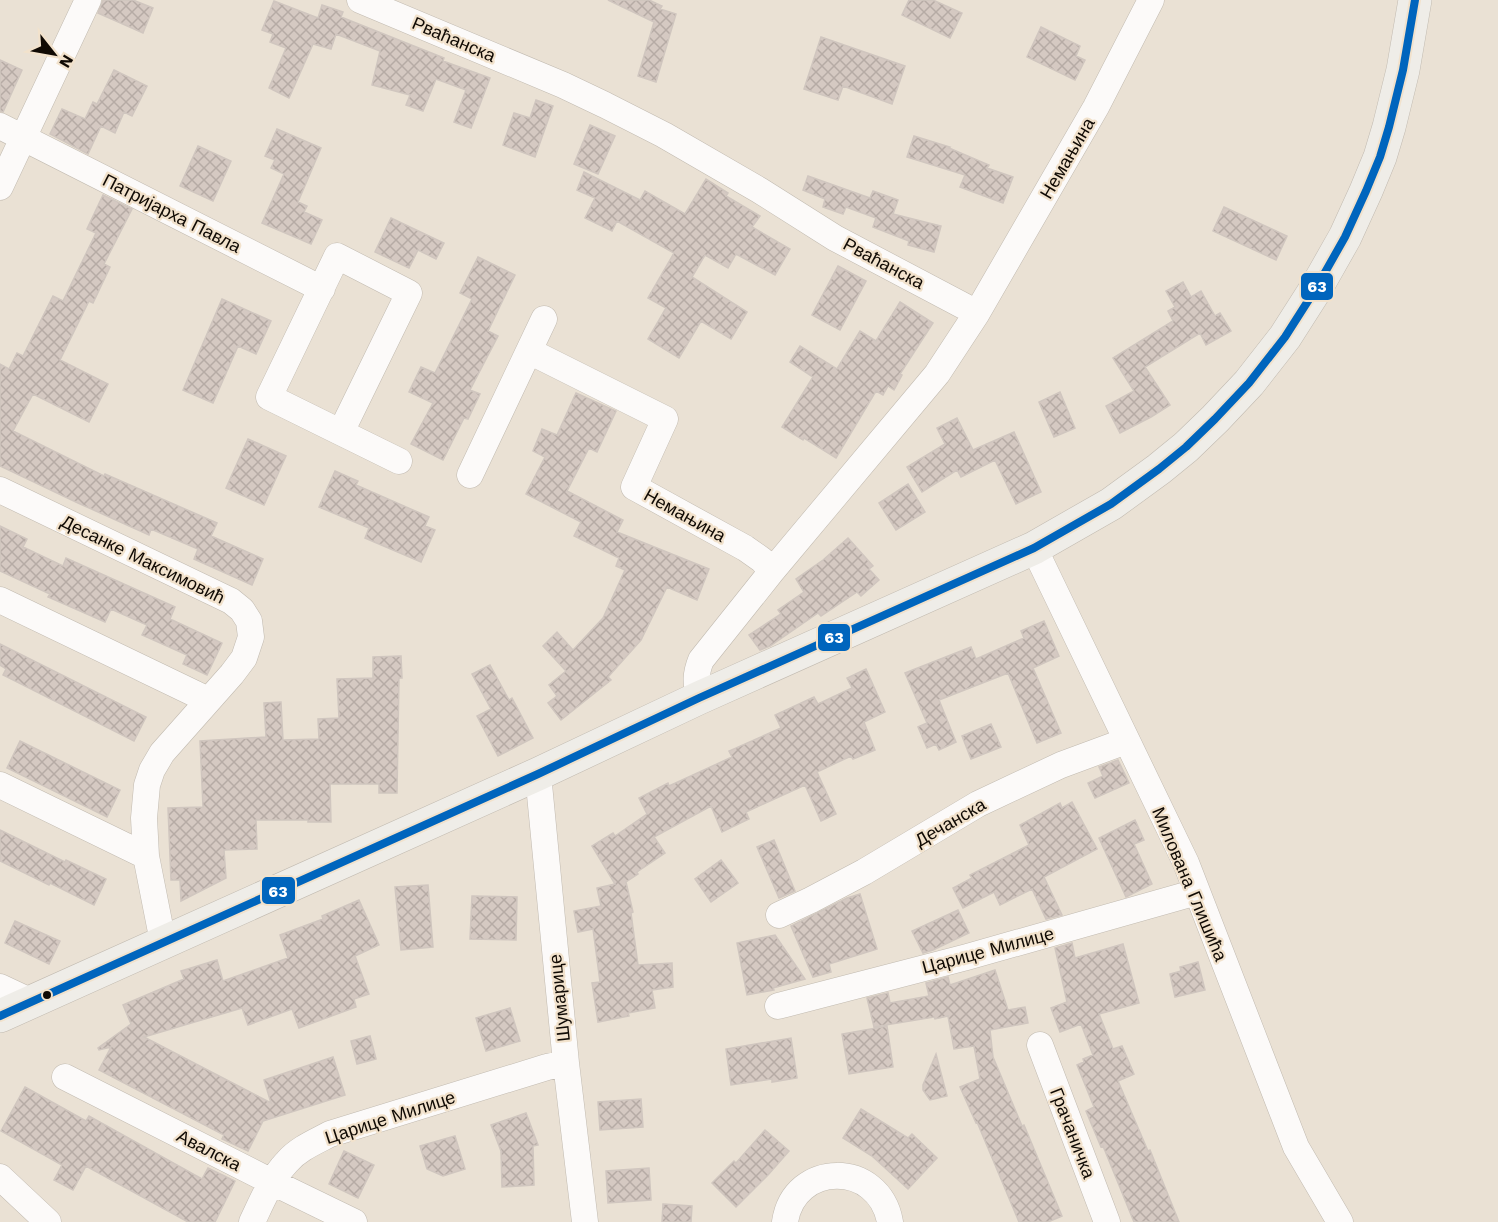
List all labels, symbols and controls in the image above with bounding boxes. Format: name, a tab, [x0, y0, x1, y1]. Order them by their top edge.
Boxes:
street label: Рваћанска	[409, 12, 500, 66]
north arrow	[24, 24, 84, 84]
text: N	[55, 51, 78, 71]
street label: Немањина	[1035, 113, 1099, 202]
street label: Патријарха Павла	[99, 169, 245, 257]
street label: Рваћанска	[840, 233, 929, 294]
line badge: 63	[1300, 272, 1334, 301]
text: 63	[1307, 277, 1327, 296]
street label: Немањина	[641, 484, 730, 546]
street label: Десанке Максимовић	[58, 510, 228, 608]
line badge: 63	[817, 623, 851, 652]
text: 63	[824, 628, 844, 647]
street label: Дечанска	[911, 793, 990, 851]
street label: Милована Глишића	[1148, 804, 1232, 965]
line badge: 63	[261, 876, 296, 905]
text: 63	[268, 882, 288, 901]
street label: Царице Милице	[920, 922, 1056, 978]
street label: Шумарице	[544, 953, 574, 1043]
unlabelled marker	[41, 989, 53, 1001]
street label: Грачаничка	[1046, 1085, 1100, 1182]
street label: Царице Милице	[322, 1086, 458, 1148]
street label: Авалска	[173, 1125, 245, 1176]

